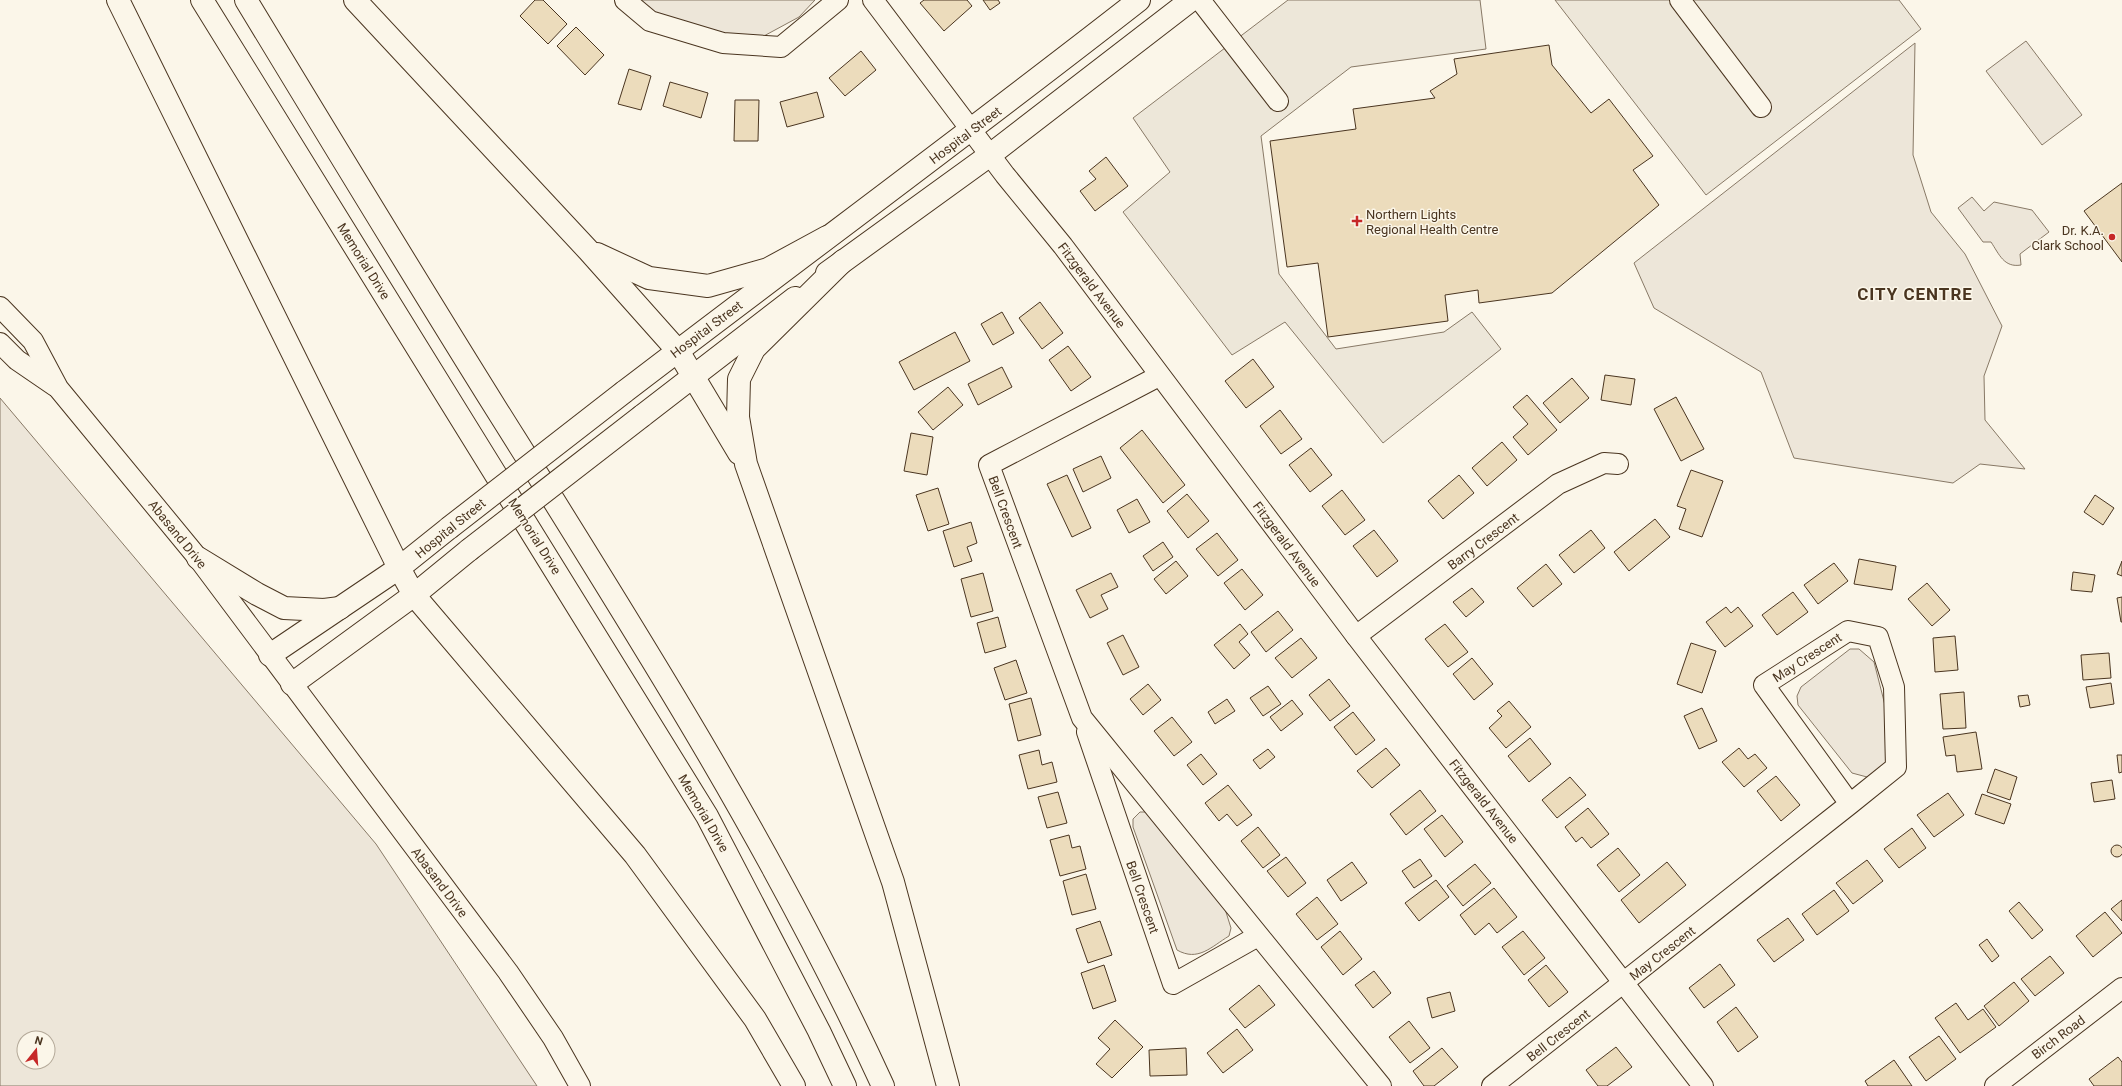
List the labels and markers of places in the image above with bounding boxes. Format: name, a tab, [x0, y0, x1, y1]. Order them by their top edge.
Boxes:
place label: Northern Lights Regional Health Centre	[1366, 207, 1499, 237]
marker: Northern Lights Regional Health Centre	[1351, 215, 1363, 227]
place label: Dr. K.A. Clark School	[2031, 223, 2104, 253]
marker: Dr. K.A. Clark School	[2107, 232, 2117, 242]

